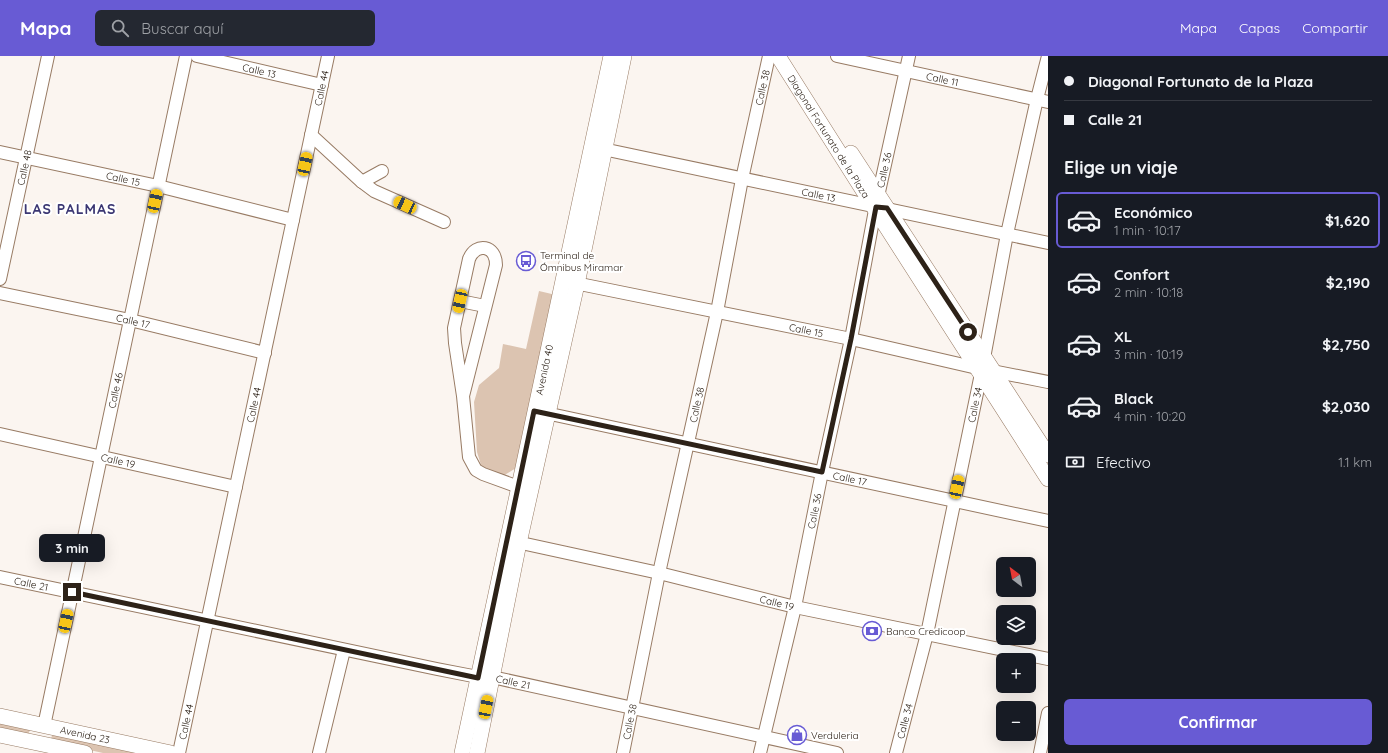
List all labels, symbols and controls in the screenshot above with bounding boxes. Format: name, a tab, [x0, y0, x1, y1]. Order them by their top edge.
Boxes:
search box	[95, 10, 375, 46]
text: Mapa	[20, 16, 71, 40]
icon: search	[109, 17, 131, 39]
text: Buscar aquí	[141, 19, 223, 38]
text: Mapa	[1180, 19, 1217, 37]
text: Capas	[1239, 19, 1280, 37]
text: Compartir	[1302, 19, 1368, 37]
street label: Calle 13	[241, 60, 278, 81]
street label: Calle 38	[752, 68, 772, 106]
street label: Calle 44	[311, 69, 331, 107]
street label: Calle 11	[925, 69, 960, 89]
street label: Diagonal Fortunato de la Plaza	[785, 72, 873, 200]
text: Diagonal Fortunato de la Plaza	[1088, 72, 1313, 91]
text: Calle 21	[1088, 110, 1142, 129]
street label: Calle 48	[14, 148, 34, 187]
street label: Calle 36	[874, 150, 894, 189]
car	[297, 151, 313, 177]
text: Elige un viaje	[1064, 156, 1178, 179]
street label: Calle 15	[105, 169, 141, 189]
street label: Calle 13	[800, 185, 837, 204]
car	[147, 188, 163, 214]
car	[392, 194, 418, 216]
district label: LAS PALMAS	[24, 200, 116, 218]
icon: car	[1066, 202, 1102, 238]
text: Económico	[1114, 203, 1193, 222]
text: $1,620	[1325, 211, 1370, 230]
text: 1 min · 10:17	[1114, 222, 1181, 238]
place label: Terminal de Ómnibus Miramar	[540, 249, 623, 274]
bus stop icon: Terminal de Ómnibus Miramar	[515, 250, 537, 272]
icon: car	[1066, 264, 1102, 300]
text: Confort	[1114, 265, 1170, 284]
text: $2,190	[1326, 273, 1370, 292]
text: 2 min · 10:18	[1114, 284, 1183, 300]
car	[452, 288, 468, 314]
street label: Calle 17	[115, 311, 151, 331]
street label: Calle 15	[788, 320, 824, 340]
route start	[959, 323, 977, 341]
icon: car	[1066, 326, 1102, 362]
text: XL	[1114, 327, 1132, 346]
text: $2,750	[1322, 335, 1370, 354]
street label: Avenida 40	[532, 343, 556, 396]
text: 3 min · 10:19	[1114, 346, 1183, 362]
street label: Calle 46	[105, 371, 125, 409]
street label: Calle 44	[243, 386, 264, 424]
street label: Calle 38	[686, 386, 707, 424]
street label: Calle 34	[965, 386, 985, 424]
icon: car	[1066, 388, 1102, 424]
text: Black	[1114, 389, 1154, 408]
text: $2,030	[1322, 397, 1370, 416]
text: 4 min · 10:20	[1114, 408, 1186, 424]
street label: Calle 19	[100, 450, 137, 471]
icon: cash	[1064, 451, 1086, 473]
text: Efectivo	[1096, 453, 1151, 472]
text: 1.1 km	[1338, 454, 1372, 470]
street label: Calle 17	[832, 468, 868, 488]
car	[949, 474, 965, 500]
street label: Calle 36	[804, 491, 824, 530]
callout: 3 min	[39, 534, 105, 562]
text: 3 min	[55, 540, 89, 556]
north arrow	[996, 557, 1036, 597]
map controls	[996, 557, 1036, 741]
street label: Calle 21	[13, 574, 50, 594]
route end	[63, 583, 81, 601]
street label: Calle 19	[758, 592, 796, 613]
button: layers	[996, 605, 1036, 645]
car	[58, 608, 74, 634]
bank icon: Banco Credicoop	[861, 620, 883, 642]
place label: Banco Credicoop	[886, 625, 966, 638]
button: +	[996, 653, 1036, 693]
street label: Calle 21	[495, 672, 532, 692]
car	[478, 694, 494, 720]
button: Confirmar	[1064, 699, 1372, 745]
button: −	[996, 701, 1036, 741]
street label: Calle 34	[893, 702, 915, 740]
street label: Calle 44	[176, 703, 196, 741]
street label: Calle 38	[619, 703, 639, 741]
street label: Avenida 23	[59, 723, 111, 746]
shop icon: Verduleria	[786, 724, 808, 746]
place label: Verduleria	[811, 729, 859, 742]

